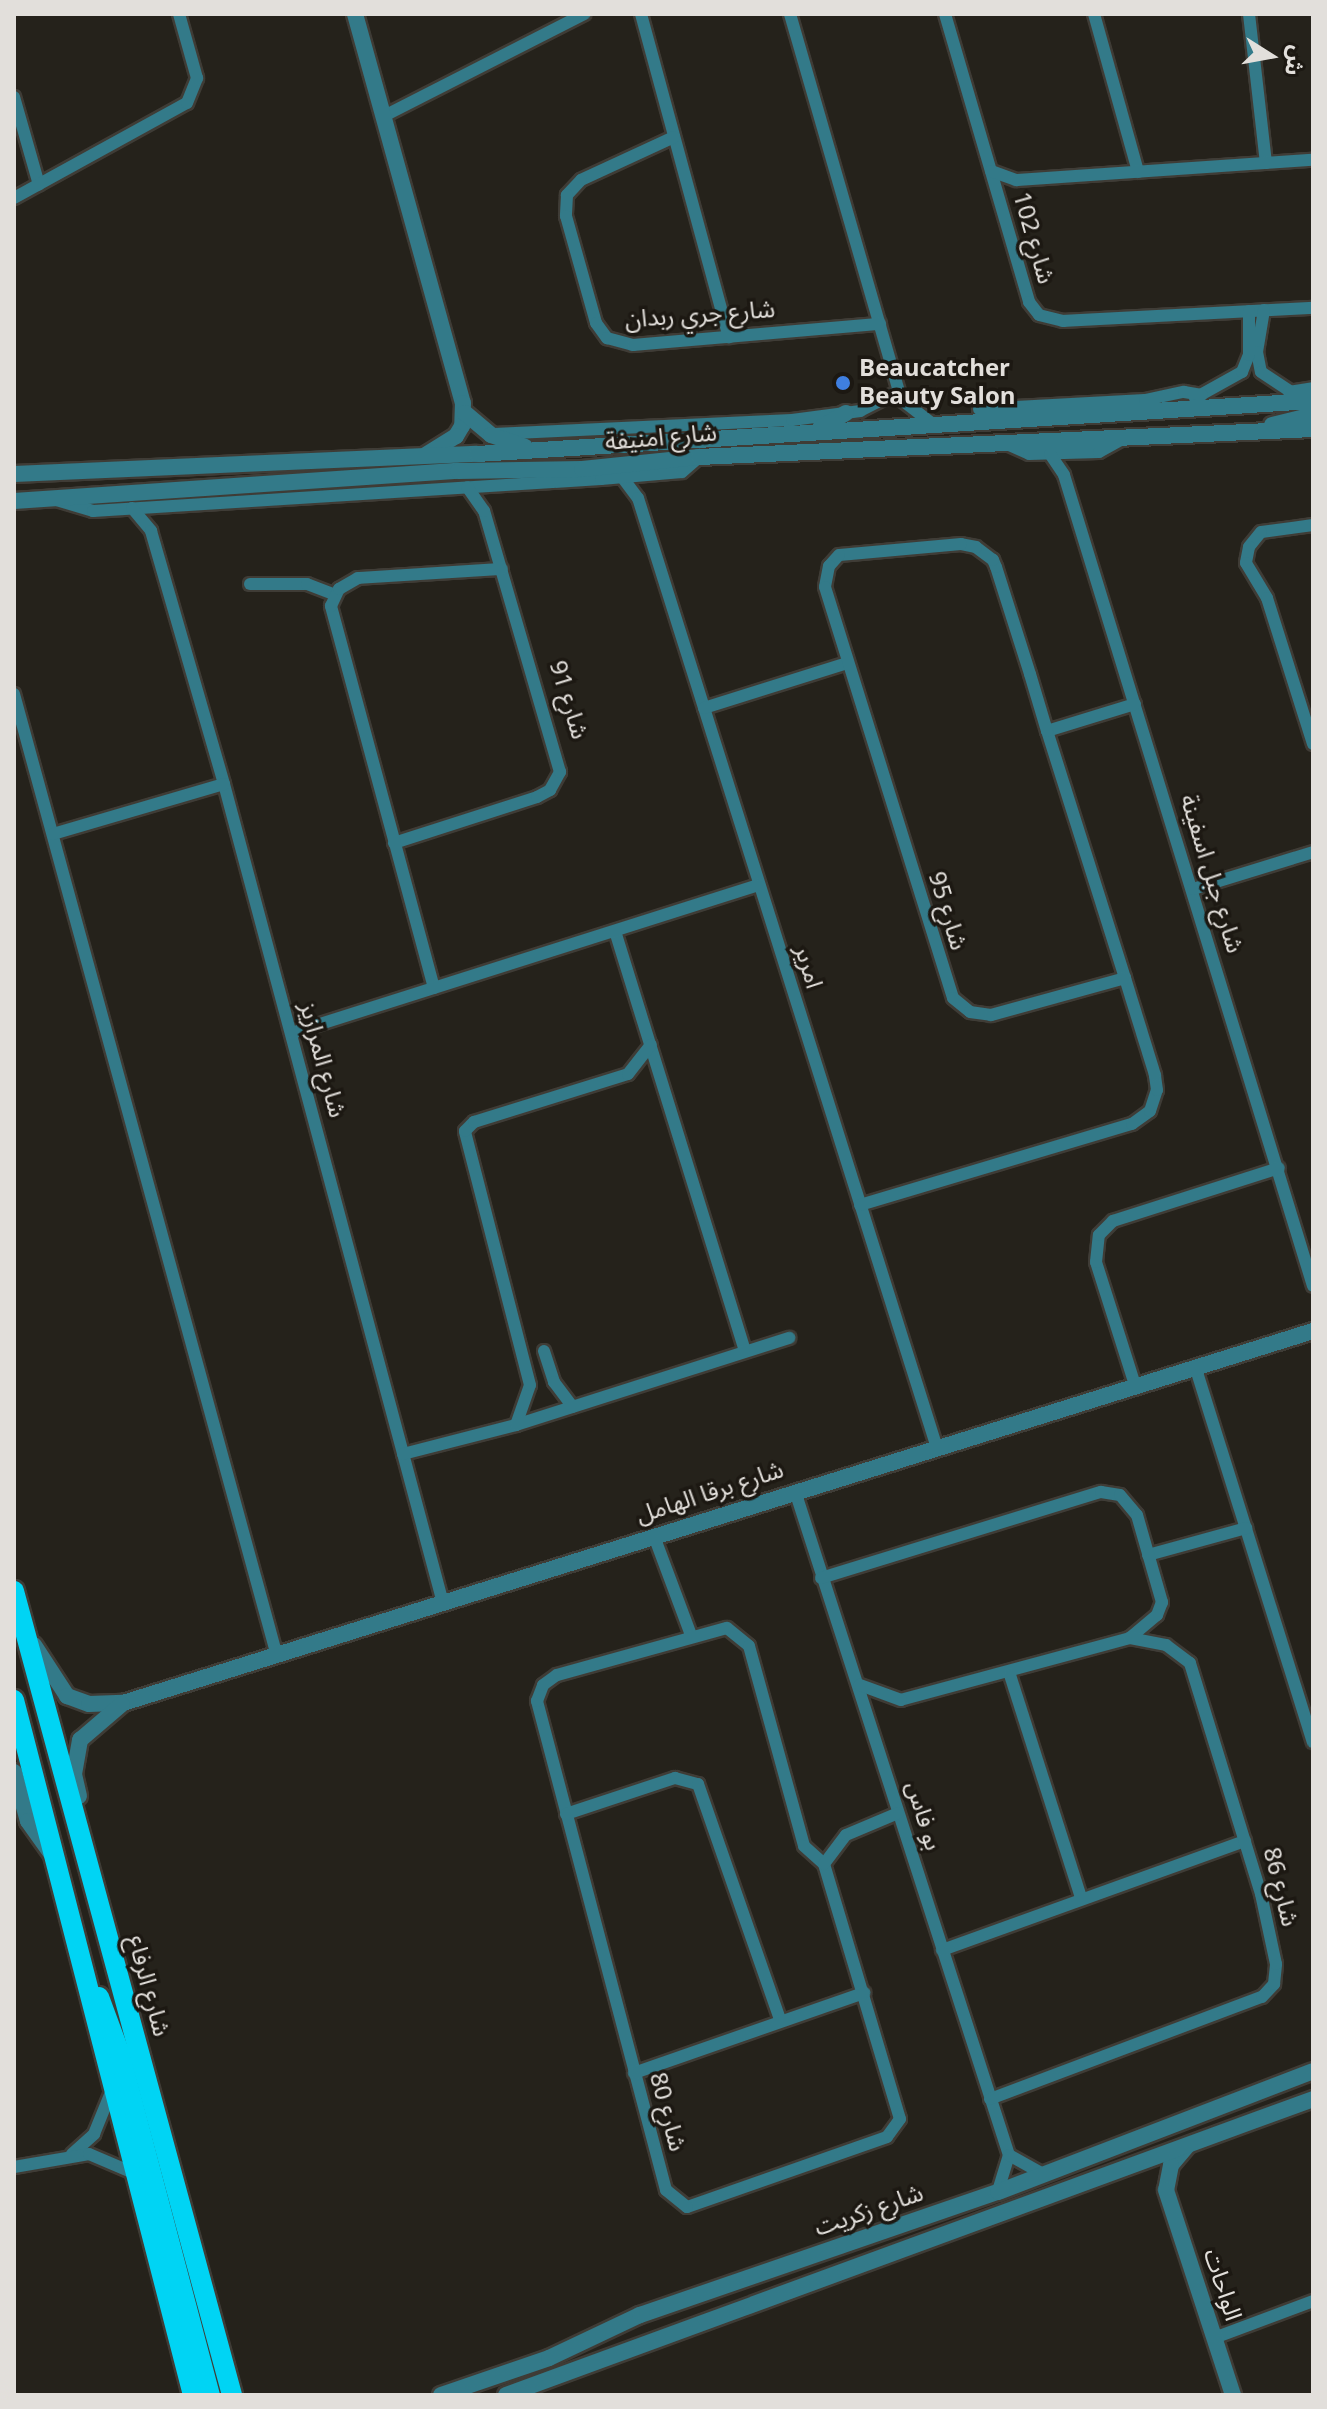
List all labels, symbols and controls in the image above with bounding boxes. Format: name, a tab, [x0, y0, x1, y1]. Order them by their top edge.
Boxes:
north arrow	[1231, 16, 1311, 96]
text: ش	[1269, 41, 1320, 80]
street label: شارع 102	[1006, 189, 1060, 287]
street label: شارع جري ربدان	[624, 295, 776, 335]
place label: Beaucatcher Beauty Salon	[859, 355, 1016, 411]
marker: Beaucatcher Beauty Salon	[834, 374, 852, 392]
street label: شارع امنيفة	[604, 419, 718, 457]
street label: شارع 91	[542, 657, 594, 743]
street label: شارع جبل اسفينة	[1173, 791, 1249, 957]
street label: شارع 95	[921, 868, 973, 954]
street label: امرير	[788, 942, 828, 992]
street label: شارع المرازيز	[293, 999, 351, 1121]
street label: شارع برقا الهامل	[633, 1456, 787, 1530]
street label: بو فاس	[899, 1778, 947, 1854]
street label: شارع 86	[1256, 1844, 1304, 1930]
street label: شارع الرفاع	[121, 1932, 175, 2040]
street label: شارع 80	[643, 2069, 691, 2155]
street label: شارع زكريت	[811, 2179, 927, 2243]
street label: الواحات	[1197, 2245, 1247, 2325]

